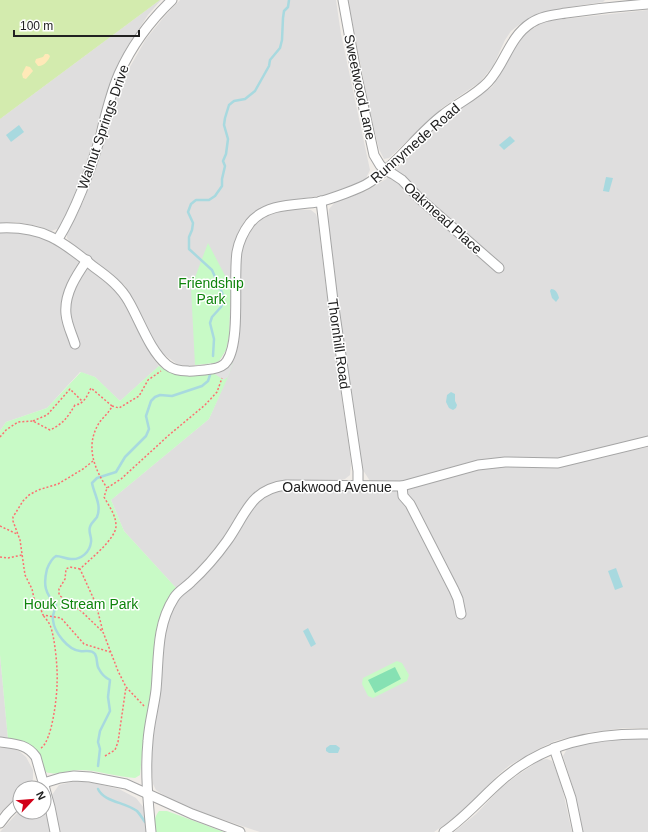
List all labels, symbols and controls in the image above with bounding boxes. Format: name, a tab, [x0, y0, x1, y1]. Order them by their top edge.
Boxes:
scale bar	[14, 12, 139, 38]
text: 100 m	[20, 19, 53, 33]
street label: Sweetwood Lane	[341, 33, 379, 141]
street label: Walnut Springs Drive	[74, 62, 132, 192]
street label: Runnymede Road	[367, 100, 463, 186]
street label: Oakmead Place	[401, 179, 486, 257]
park label: Friendship Park	[178, 275, 244, 307]
street label: Thornhill Road	[325, 298, 353, 390]
street label: Oakwood Avenue	[282, 479, 392, 495]
park label: Houk Stream Park	[24, 596, 139, 612]
north arrow	[12, 780, 52, 820]
text: N	[34, 789, 48, 802]

